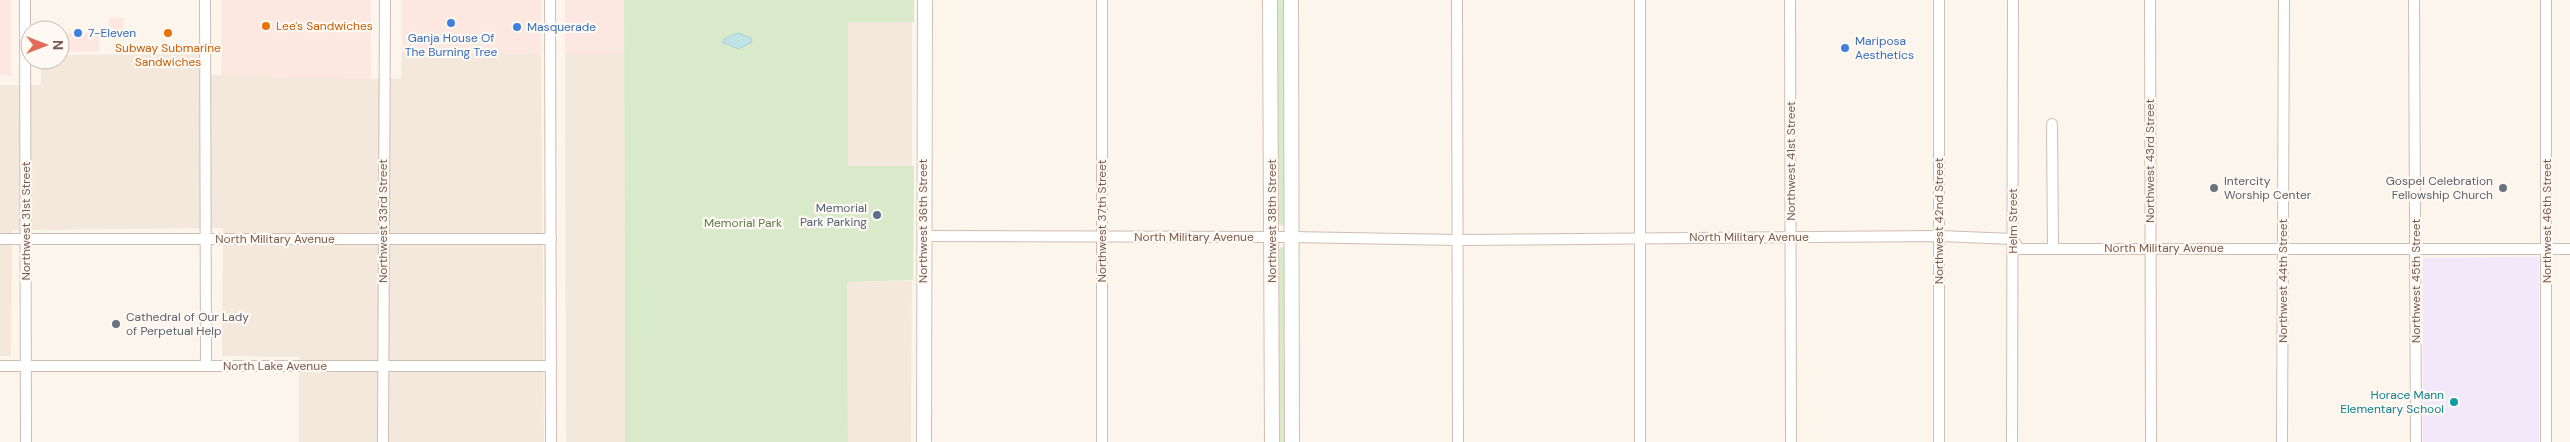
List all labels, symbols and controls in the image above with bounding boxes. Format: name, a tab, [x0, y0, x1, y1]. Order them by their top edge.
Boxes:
marker: Ganja House Of The Burning Tree	[445, 17, 457, 29]
place label: Lee's Sandwiches	[276, 18, 373, 34]
place label: Masquerade	[527, 19, 596, 35]
north arrow	[20, 20, 70, 70]
marker: Lee's Sandwiches	[260, 20, 272, 32]
marker: Masquerade	[511, 21, 523, 33]
place label: 7-Eleven	[88, 25, 136, 41]
marker: 7-Eleven	[72, 27, 84, 39]
marker: Subway Submarine Sandwiches	[162, 27, 174, 39]
place label: Ganja House Of The Burning Tree	[405, 30, 497, 60]
place label: Mariposa Aesthetics	[1855, 33, 1914, 63]
text: N	[49, 40, 67, 50]
place label: Subway Submarine Sandwiches	[115, 40, 221, 70]
marker: Mariposa Aesthetics	[1839, 42, 1851, 54]
street label: Northwest 43rd Street	[2142, 99, 2158, 223]
street label: Northwest 41st Street	[1783, 101, 1799, 221]
street label: Northwest 42nd Street	[1931, 157, 1947, 284]
street label: Northwest 46th Street	[2539, 158, 2555, 283]
street label: Northwest 33rd Street	[375, 159, 391, 283]
street label: Northwest 36th Street	[915, 159, 931, 283]
street label: Northwest 37th Street	[1094, 159, 1110, 282]
street label: Northwest 38th Street	[1264, 159, 1280, 283]
street label: Northwest 31st Street	[18, 161, 34, 281]
place label: Intercity Worship Center	[2224, 173, 2312, 203]
place label: Gospel Celebration Fellowship Church	[2386, 173, 2493, 203]
marker: Intercity Worship Center	[2208, 182, 2220, 194]
marker: Gospel Celebration Fellowship Church	[2497, 182, 2509, 194]
street label: Helm Street	[2005, 188, 2021, 254]
place label: Memorial Park Parking	[800, 200, 867, 230]
marker: Memorial Park Parking	[871, 209, 883, 221]
park label: Memorial Park	[704, 215, 782, 231]
street label: Northwest 44th Street	[2275, 219, 2291, 343]
street label: Northwest 45th Street	[2408, 219, 2424, 343]
street label: North Military Avenue	[1134, 229, 1254, 245]
street label: North Military Avenue	[1689, 229, 1809, 245]
street label: North Military Avenue	[215, 231, 335, 247]
street label: North Military Avenue	[2104, 240, 2224, 256]
place label: Cathedral of Our Lady of Perpetual Help	[126, 309, 249, 339]
marker: Cathedral of Our Lady of Perpetual Help	[110, 318, 122, 330]
street label: North Lake Avenue	[223, 358, 327, 374]
place label: Horace Mann Elementary School	[2340, 387, 2444, 417]
marker: Horace Mann Elementary School	[2448, 396, 2460, 408]

